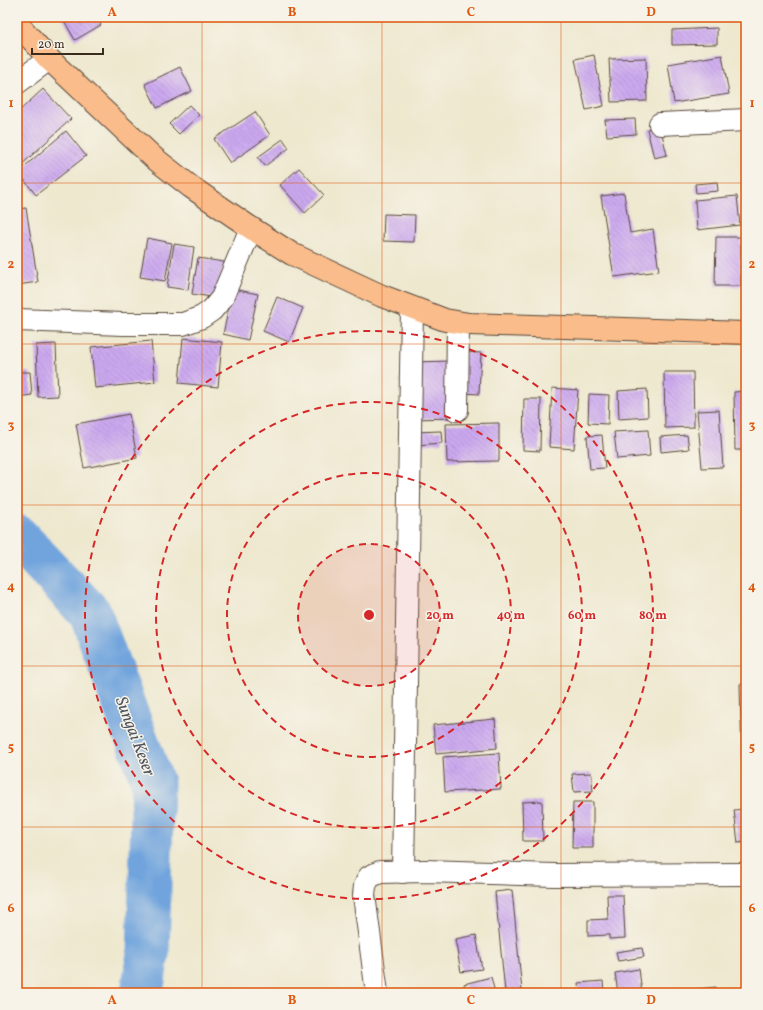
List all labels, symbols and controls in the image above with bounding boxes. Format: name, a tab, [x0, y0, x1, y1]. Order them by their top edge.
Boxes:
text: A	[107, 4, 117, 22]
text: B	[288, 4, 297, 22]
text: C	[467, 4, 475, 22]
text: D	[646, 4, 656, 22]
scale bar	[32, 30, 103, 56]
text: 20 m	[38, 37, 65, 53]
text: 1	[8, 95, 14, 113]
text: 1	[749, 95, 755, 113]
text: 2	[8, 256, 15, 274]
text: 2	[749, 256, 756, 274]
text: 3	[8, 417, 15, 435]
text: 3	[749, 417, 756, 435]
text: 4	[7, 578, 15, 596]
text: 4	[748, 578, 756, 596]
centre of rings	[362, 608, 376, 622]
text: 20 m	[426, 608, 454, 624]
text: 40 m	[497, 608, 526, 624]
text: 60 m	[568, 608, 596, 624]
text: 80 m	[639, 608, 667, 624]
water label: Sungai Keser	[109, 693, 161, 780]
text: 5	[8, 739, 14, 757]
text: 5	[749, 739, 755, 757]
text: 6	[7, 900, 15, 918]
text: 6	[748, 900, 756, 918]
text: A	[107, 992, 117, 1010]
text: B	[288, 992, 297, 1010]
text: C	[467, 992, 475, 1010]
text: D	[646, 992, 656, 1010]

